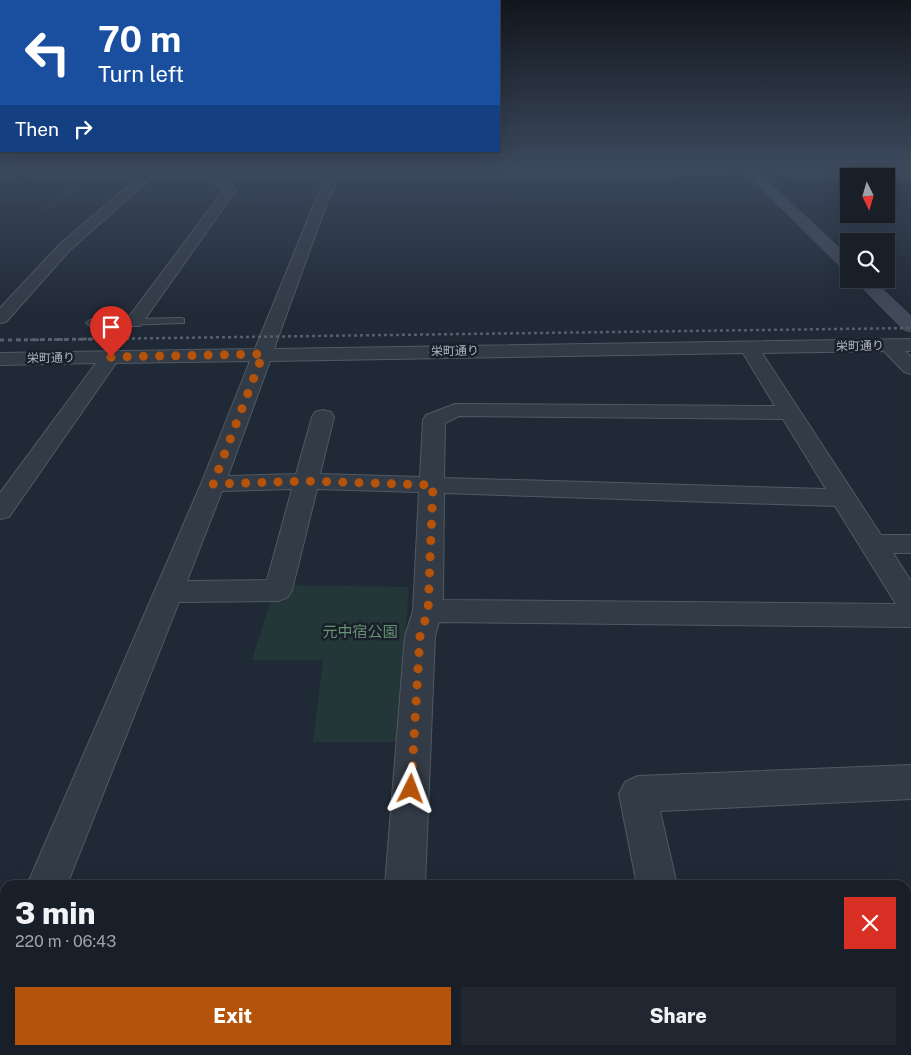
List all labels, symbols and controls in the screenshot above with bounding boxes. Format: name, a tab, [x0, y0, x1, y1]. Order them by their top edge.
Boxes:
text: 70 m	[98, 19, 181, 60]
icon: left	[15, 20, 80, 85]
text: Turn left	[98, 61, 184, 87]
icon: right	[69, 115, 97, 143]
text: Then	[15, 118, 59, 140]
north arrow	[840, 168, 895, 222]
map controls	[840, 168, 895, 288]
button: search	[840, 233, 895, 288]
pin	[90, 306, 132, 357]
icon: arrive	[97, 313, 125, 341]
street label: 栄町通り	[836, 339, 884, 353]
street label: 栄町通り	[431, 344, 479, 358]
street label: 栄町通り	[27, 351, 75, 365]
park label: 元中宿公園	[322, 623, 398, 640]
position arrow	[384, 762, 436, 814]
text: 3 min	[15, 895, 96, 931]
button: close	[844, 897, 896, 949]
text: 220 m · 06:43	[15, 932, 116, 951]
button: Exit	[15, 987, 451, 1045]
button: Share	[461, 987, 896, 1045]

